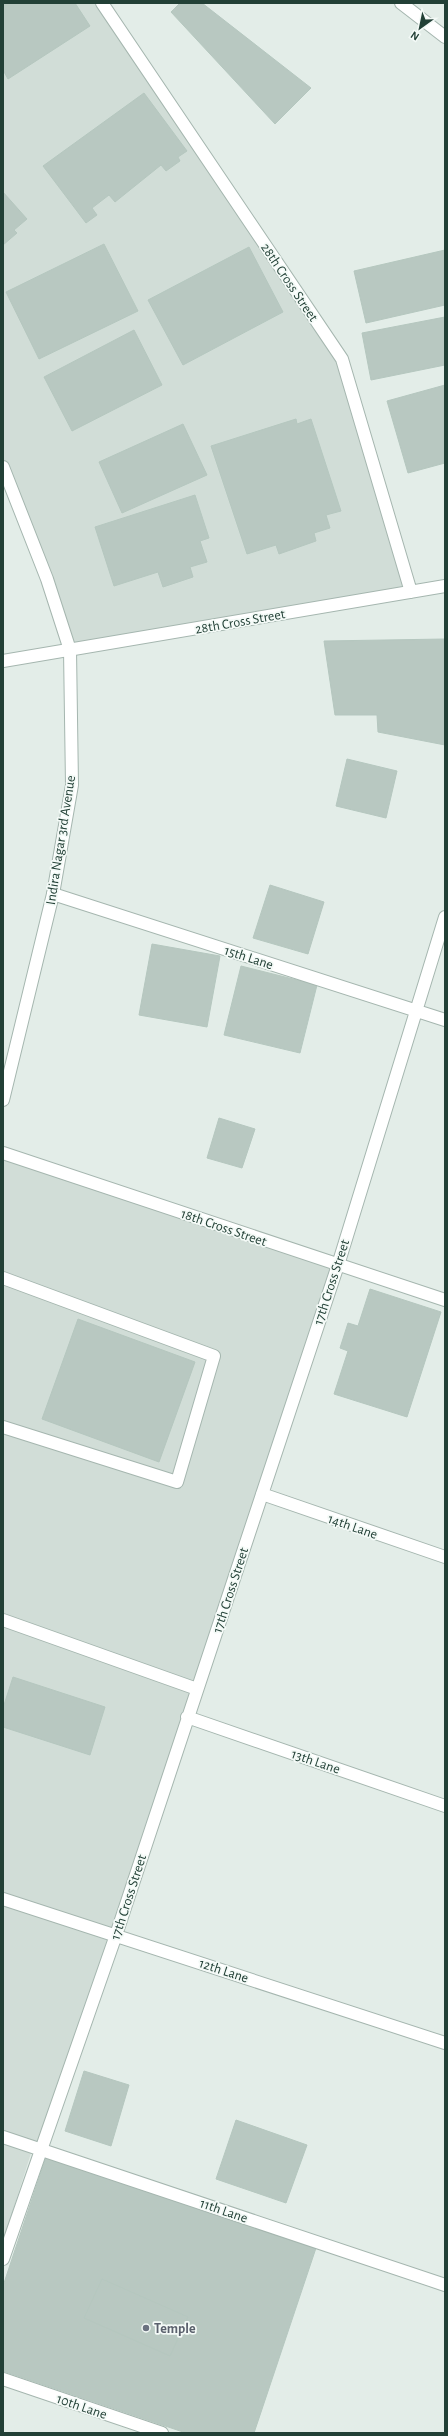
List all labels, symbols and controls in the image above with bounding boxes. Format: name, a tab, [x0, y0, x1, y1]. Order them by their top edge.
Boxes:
north arrow	[400, 8, 440, 48]
text: N	[409, 29, 421, 43]
street label: 28th Cross Street	[258, 241, 321, 325]
street label: 28th Cross Street	[194, 607, 287, 637]
street label: Indira Nagar 3rd Avenue	[44, 774, 78, 906]
street label: 15th Lane	[222, 943, 275, 972]
street label: 18th Cross Street	[179, 1207, 269, 1249]
street label: 17th Cross Street	[312, 1237, 352, 1327]
street label: 14th Lane	[326, 1512, 379, 1542]
street label: 17th Cross Street	[211, 1545, 251, 1635]
street label: 13th Lane	[290, 1747, 342, 1777]
street label: 17th Cross Street	[109, 1852, 149, 1942]
street label: 12th Lane	[197, 1956, 250, 1986]
street label: 11th Lane	[198, 2196, 249, 2226]
place label: Temple	[154, 2322, 196, 2336]
marker: Temple	[141, 2323, 151, 2333]
street label: 10th Lane	[55, 2392, 109, 2422]

